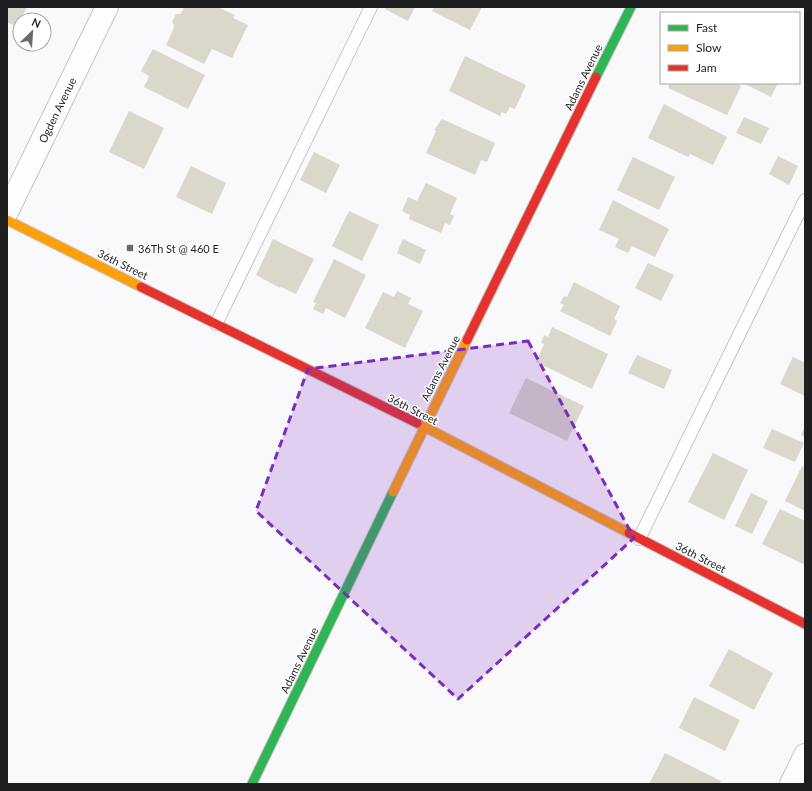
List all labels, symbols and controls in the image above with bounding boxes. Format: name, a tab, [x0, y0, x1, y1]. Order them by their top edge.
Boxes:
north arrow	[12, 12, 52, 52]
legend	[660, 12, 800, 84]
text: N	[30, 15, 43, 30]
text: Fast	[696, 20, 718, 35]
text: Slow	[696, 40, 722, 55]
street label: Adams Avenue	[561, 42, 605, 112]
text: Jam	[696, 60, 717, 75]
street label: Ogden Avenue	[36, 75, 79, 145]
place label: 36Th St @ 460 E	[138, 242, 219, 255]
marker: 36Th St @ 460 E	[125, 243, 135, 253]
street label: 36th Street	[96, 246, 150, 282]
street label: Adams Avenue	[418, 333, 462, 403]
street label: 36th Street	[386, 391, 440, 427]
street label: 36th Street	[674, 539, 728, 575]
street label: Adams Avenue	[277, 625, 321, 695]

